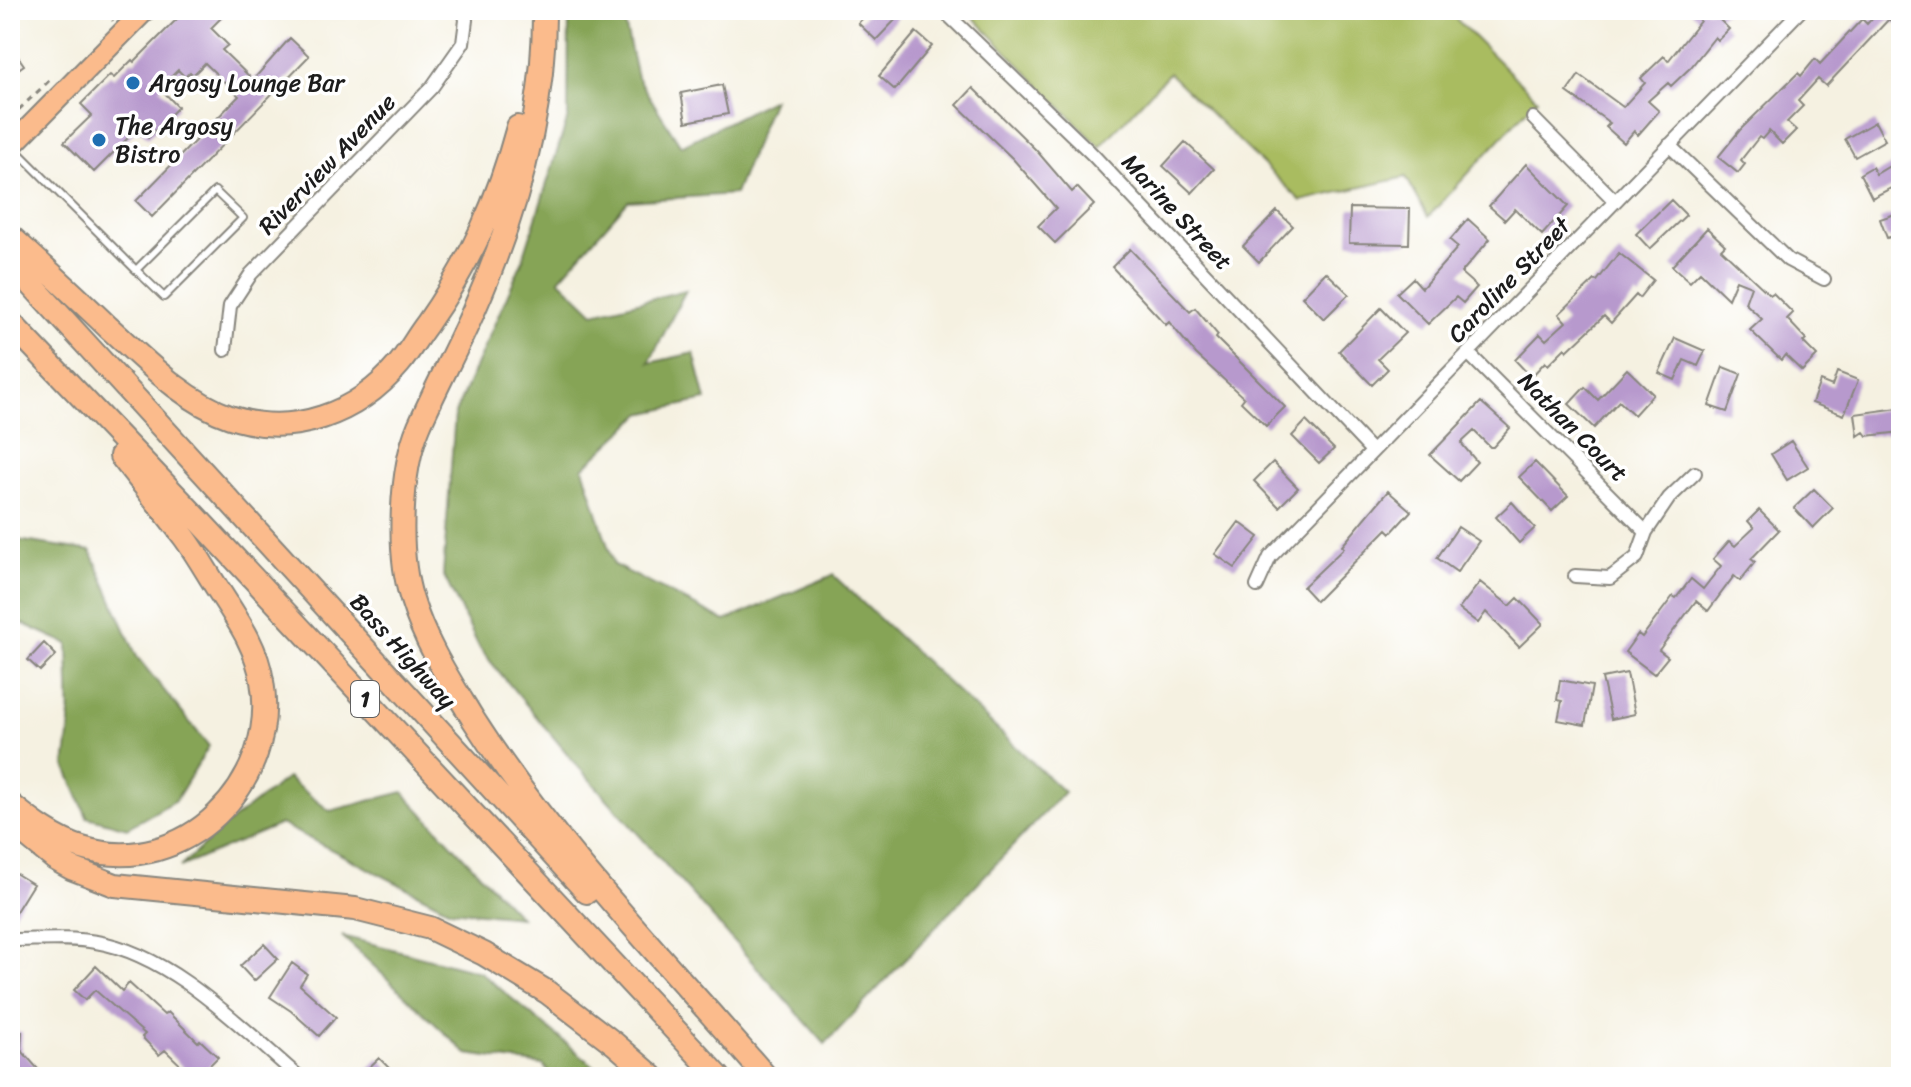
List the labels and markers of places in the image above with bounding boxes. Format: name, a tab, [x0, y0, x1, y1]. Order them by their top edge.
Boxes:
place label: Argosy Lounge Bar	[148, 62, 346, 104]
marker: Argosy Lounge Bar	[124, 74, 142, 92]
place label: The Argosy Bistro	[115, 105, 233, 175]
marker: The Argosy Bistro	[90, 131, 108, 149]

